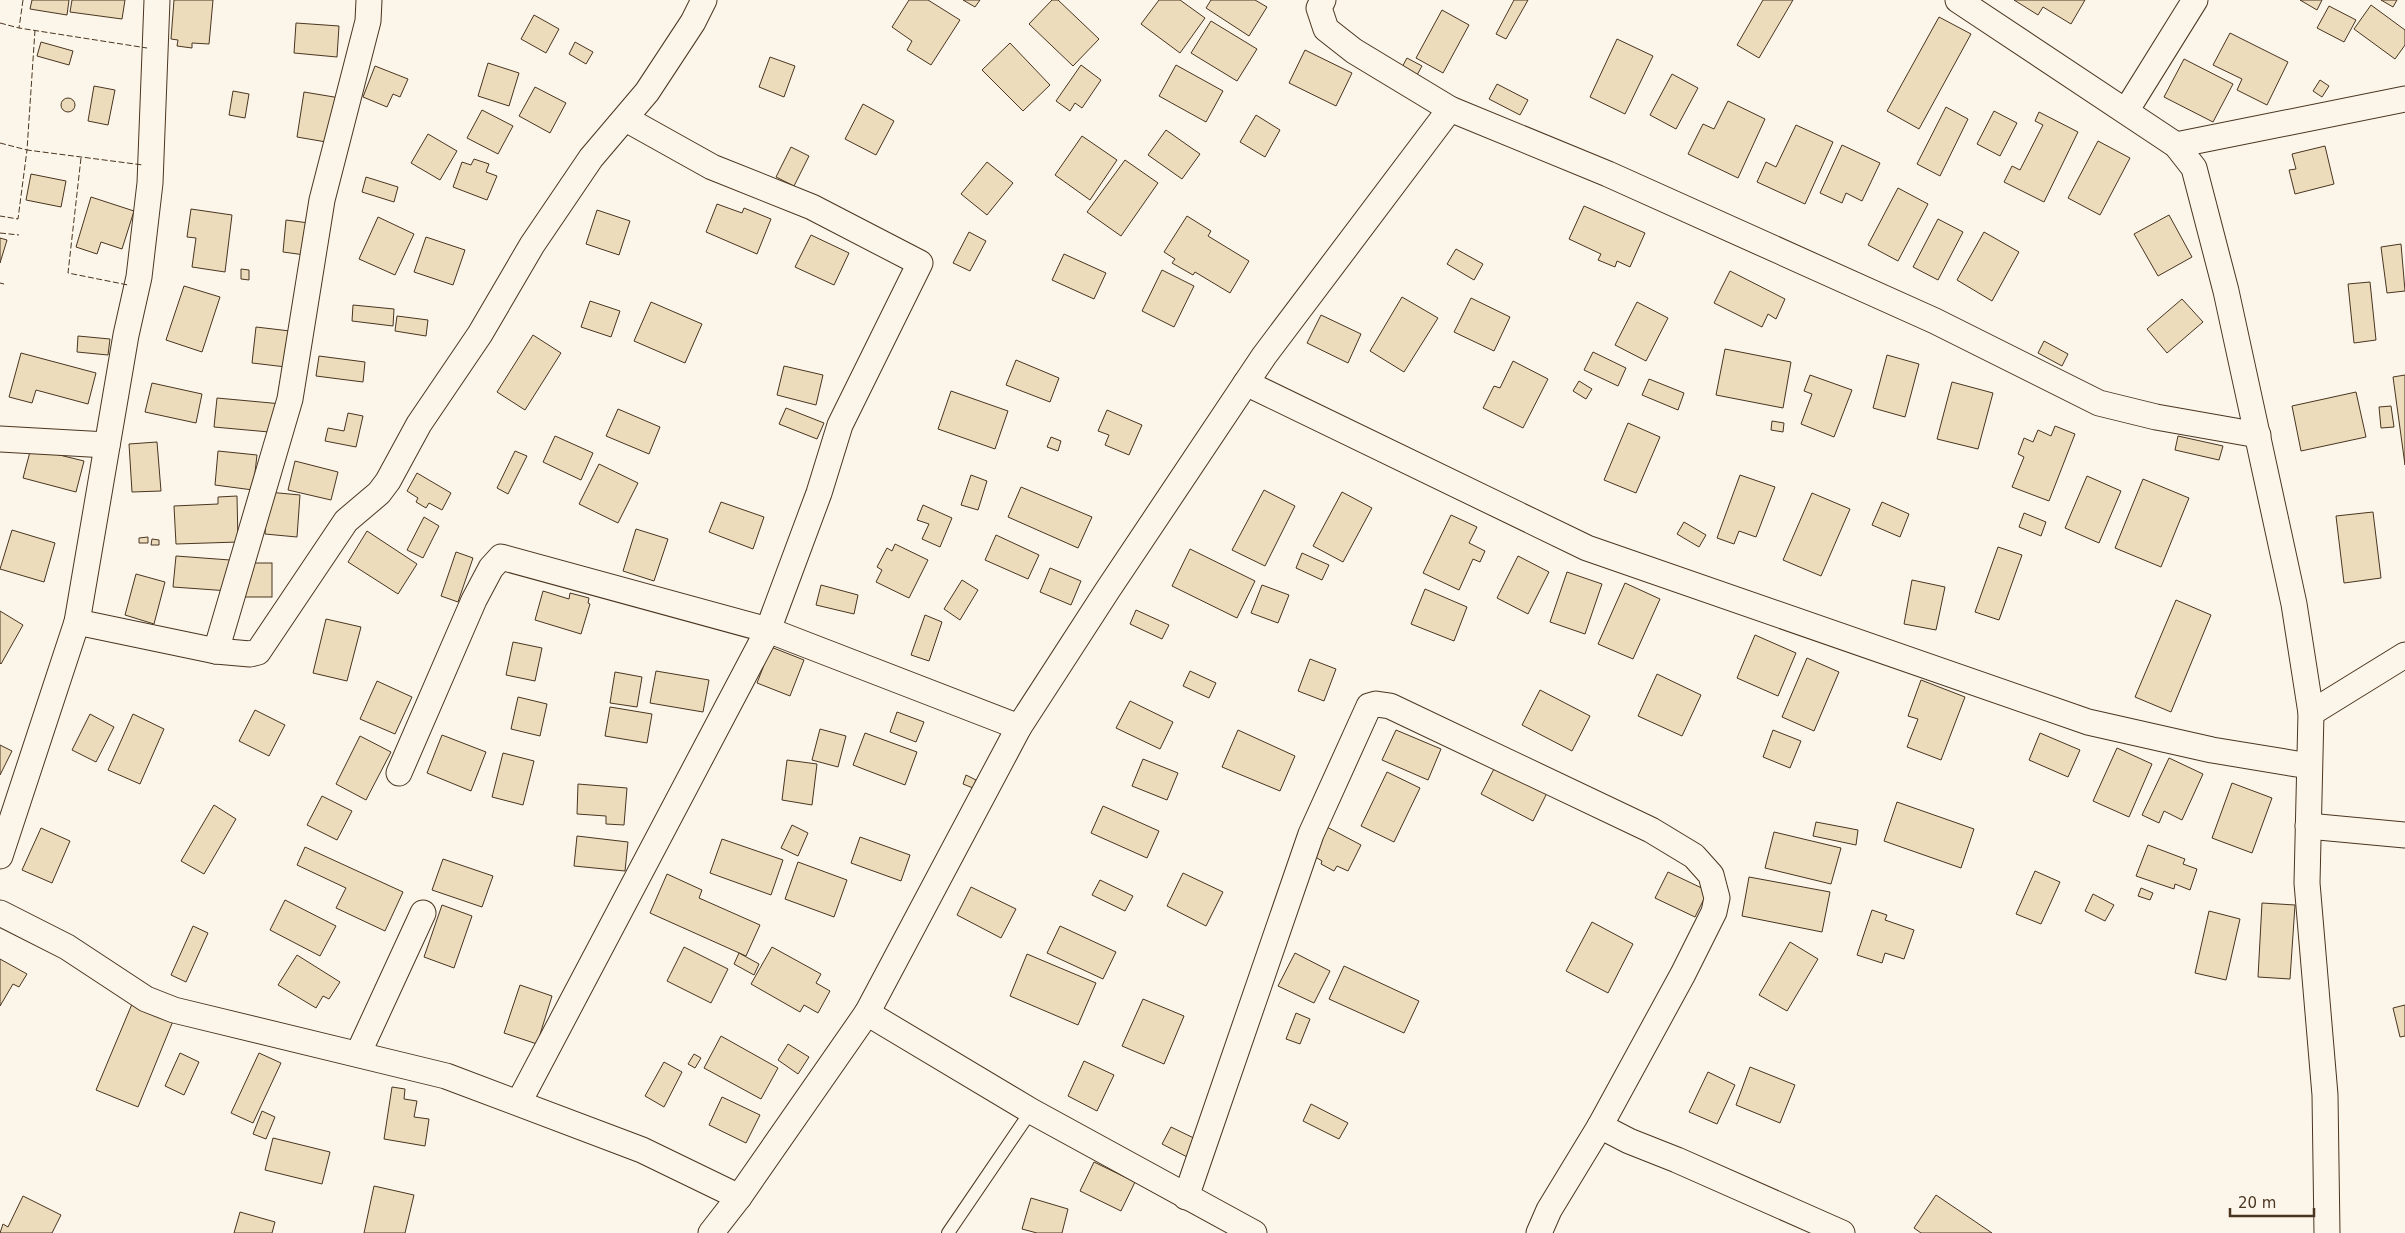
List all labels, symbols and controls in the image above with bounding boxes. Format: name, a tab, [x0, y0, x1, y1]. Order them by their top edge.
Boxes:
scale bar	[2230, 1186, 2314, 1218]
text: 20 m	[2238, 1194, 2276, 1212]

